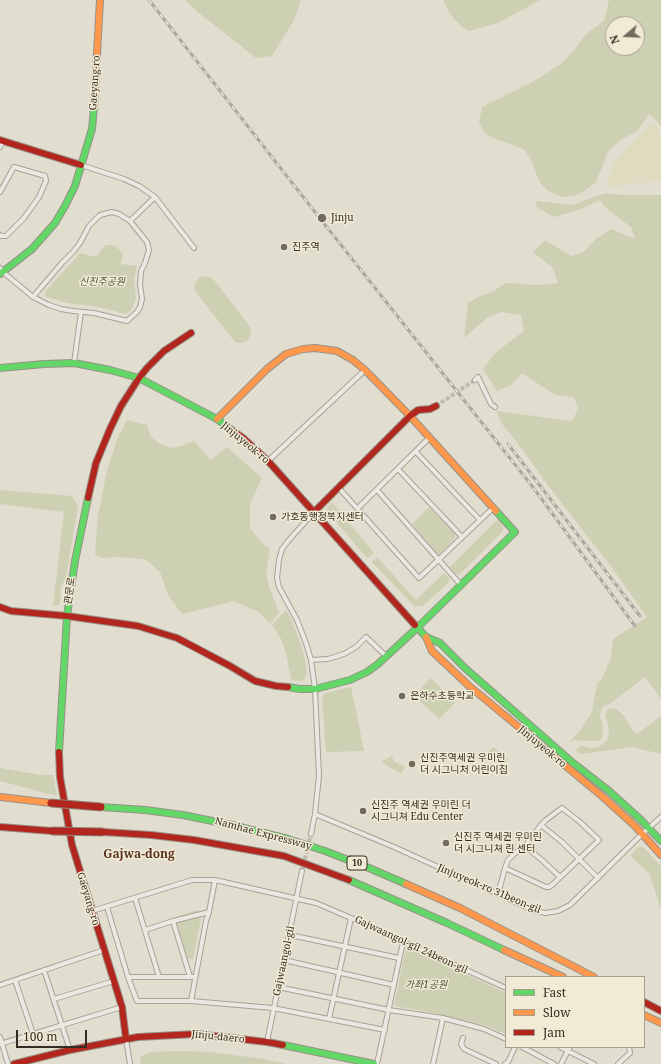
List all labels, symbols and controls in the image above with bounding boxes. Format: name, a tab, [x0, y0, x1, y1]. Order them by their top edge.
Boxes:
north arrow	[605, 16, 645, 56]
text: N	[606, 33, 623, 46]
street label: Gaeyang-ro	[87, 55, 103, 111]
marker: Jinju	[316, 212, 328, 224]
place label: Jinju	[331, 212, 354, 224]
place label: 진주역	[292, 241, 320, 253]
marker: 진주역	[279, 242, 289, 252]
park label: 신진주공원	[79, 276, 125, 288]
street label: Jinjuyeok-ro	[219, 420, 271, 466]
place label: 가호동행정복지센터	[281, 511, 364, 523]
marker: 가호동행정복지센터	[268, 512, 278, 522]
street label: 관문로	[62, 576, 78, 606]
place label: 은하수초등학교	[410, 690, 474, 702]
marker: 은하수초등학교	[397, 691, 407, 701]
street label: Jinjuyeok-ro	[516, 724, 568, 770]
place label: 신진주역세권 우미린 더 시그니처 어린이집	[420, 752, 508, 776]
marker: 신진주역세권 우미린 더 시그니처 어린이집	[407, 759, 417, 769]
place label: 신진주 역세권 우미린 더 시그니쳐 Edu Center	[371, 799, 471, 822]
marker: 신진주 역세권 우미린 더 시그니쳐 Edu Center	[358, 806, 368, 816]
street label: Namhae Expressway	[213, 815, 313, 853]
place label: 신진주 역세권 우미린 더 시그니쳐 린 센터	[454, 831, 542, 854]
marker: 신진주 역세권 우미린 더 시그니쳐 린 센터	[441, 838, 451, 848]
district label: Gajwa-dong	[103, 848, 175, 862]
road number: 10	[347, 856, 367, 870]
street label: Jinjuyeok-ro 31beon-gil	[436, 862, 542, 916]
street label: Gaeyang-ro	[74, 871, 102, 927]
street label: Gajwaangol-gil 24beon-gil	[353, 913, 469, 977]
street label: Gajwaangol-gil	[271, 925, 297, 997]
legend	[505, 976, 645, 1048]
park label: 가좌1공원	[405, 979, 447, 991]
text: Fast	[543, 984, 566, 1001]
text: Slow	[543, 1004, 571, 1021]
scale bar	[18, 1022, 89, 1048]
text: Jam	[543, 1024, 565, 1041]
text: 100 m	[23, 1028, 58, 1045]
street label: Jinju-daero	[191, 1028, 245, 1046]

